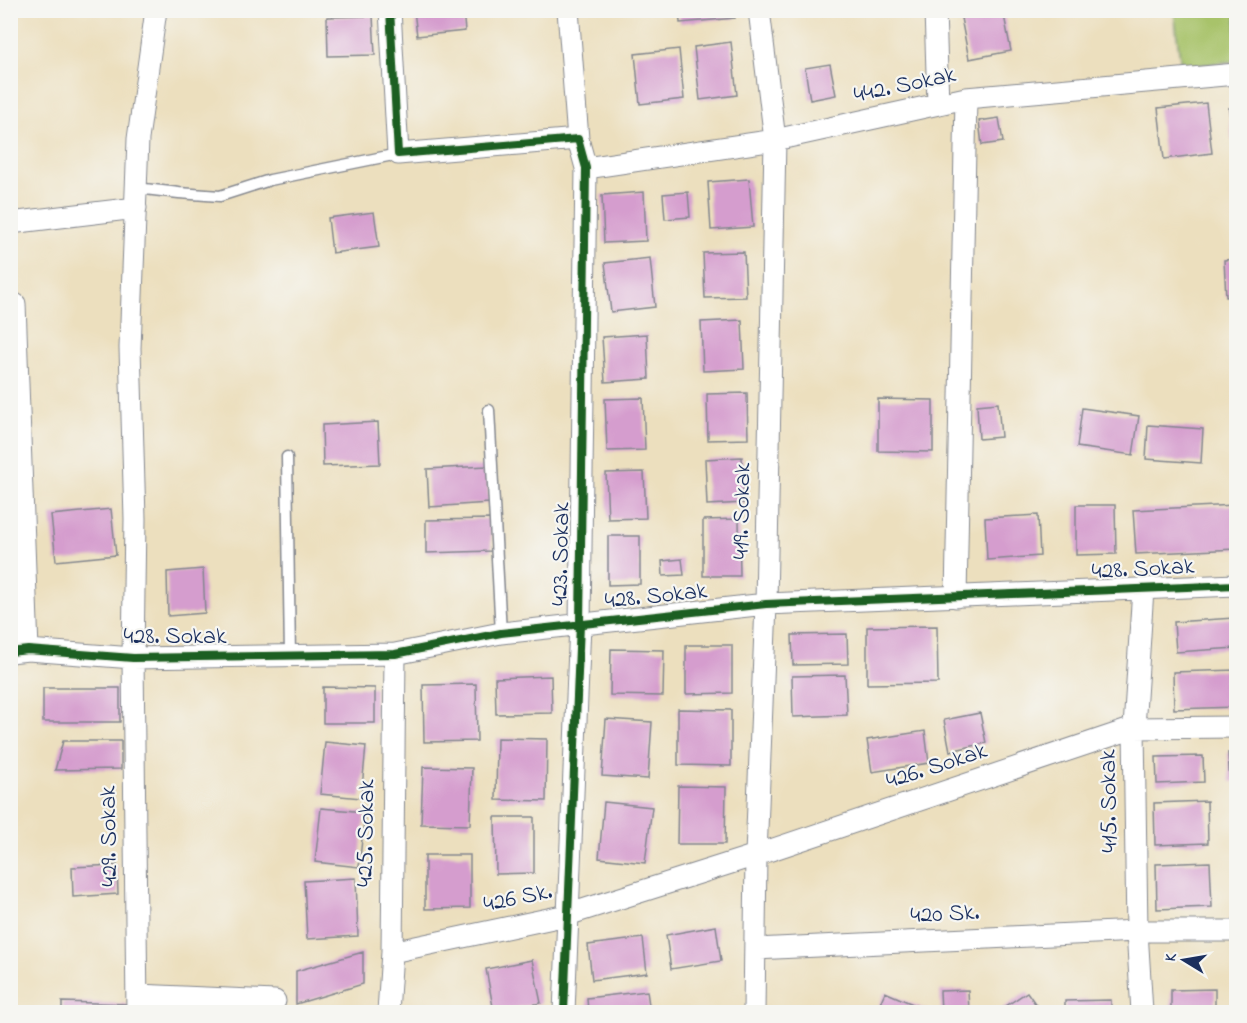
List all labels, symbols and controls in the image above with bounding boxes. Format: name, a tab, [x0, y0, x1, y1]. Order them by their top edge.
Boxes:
street label: 442. Sokak	[851, 58, 960, 114]
street label: 419. Sokak	[725, 462, 761, 560]
street label: 423. Sokak	[544, 501, 580, 606]
street label: 428. Sokak	[1091, 550, 1196, 590]
street label: 428. Sokak	[603, 574, 709, 620]
street label: 428. Sokak	[124, 620, 227, 655]
street label: 426. Sokak	[882, 734, 993, 800]
street label: 415. Sokak	[1092, 749, 1128, 853]
street label: 425. Sokak	[349, 778, 385, 887]
street label: 429. Sokak	[92, 785, 128, 887]
street label: 426 Sk.	[481, 875, 556, 923]
street label: 420 Sk.	[910, 896, 980, 934]
north arrow	[1154, 930, 1214, 990]
text: K	[1159, 950, 1184, 964]

